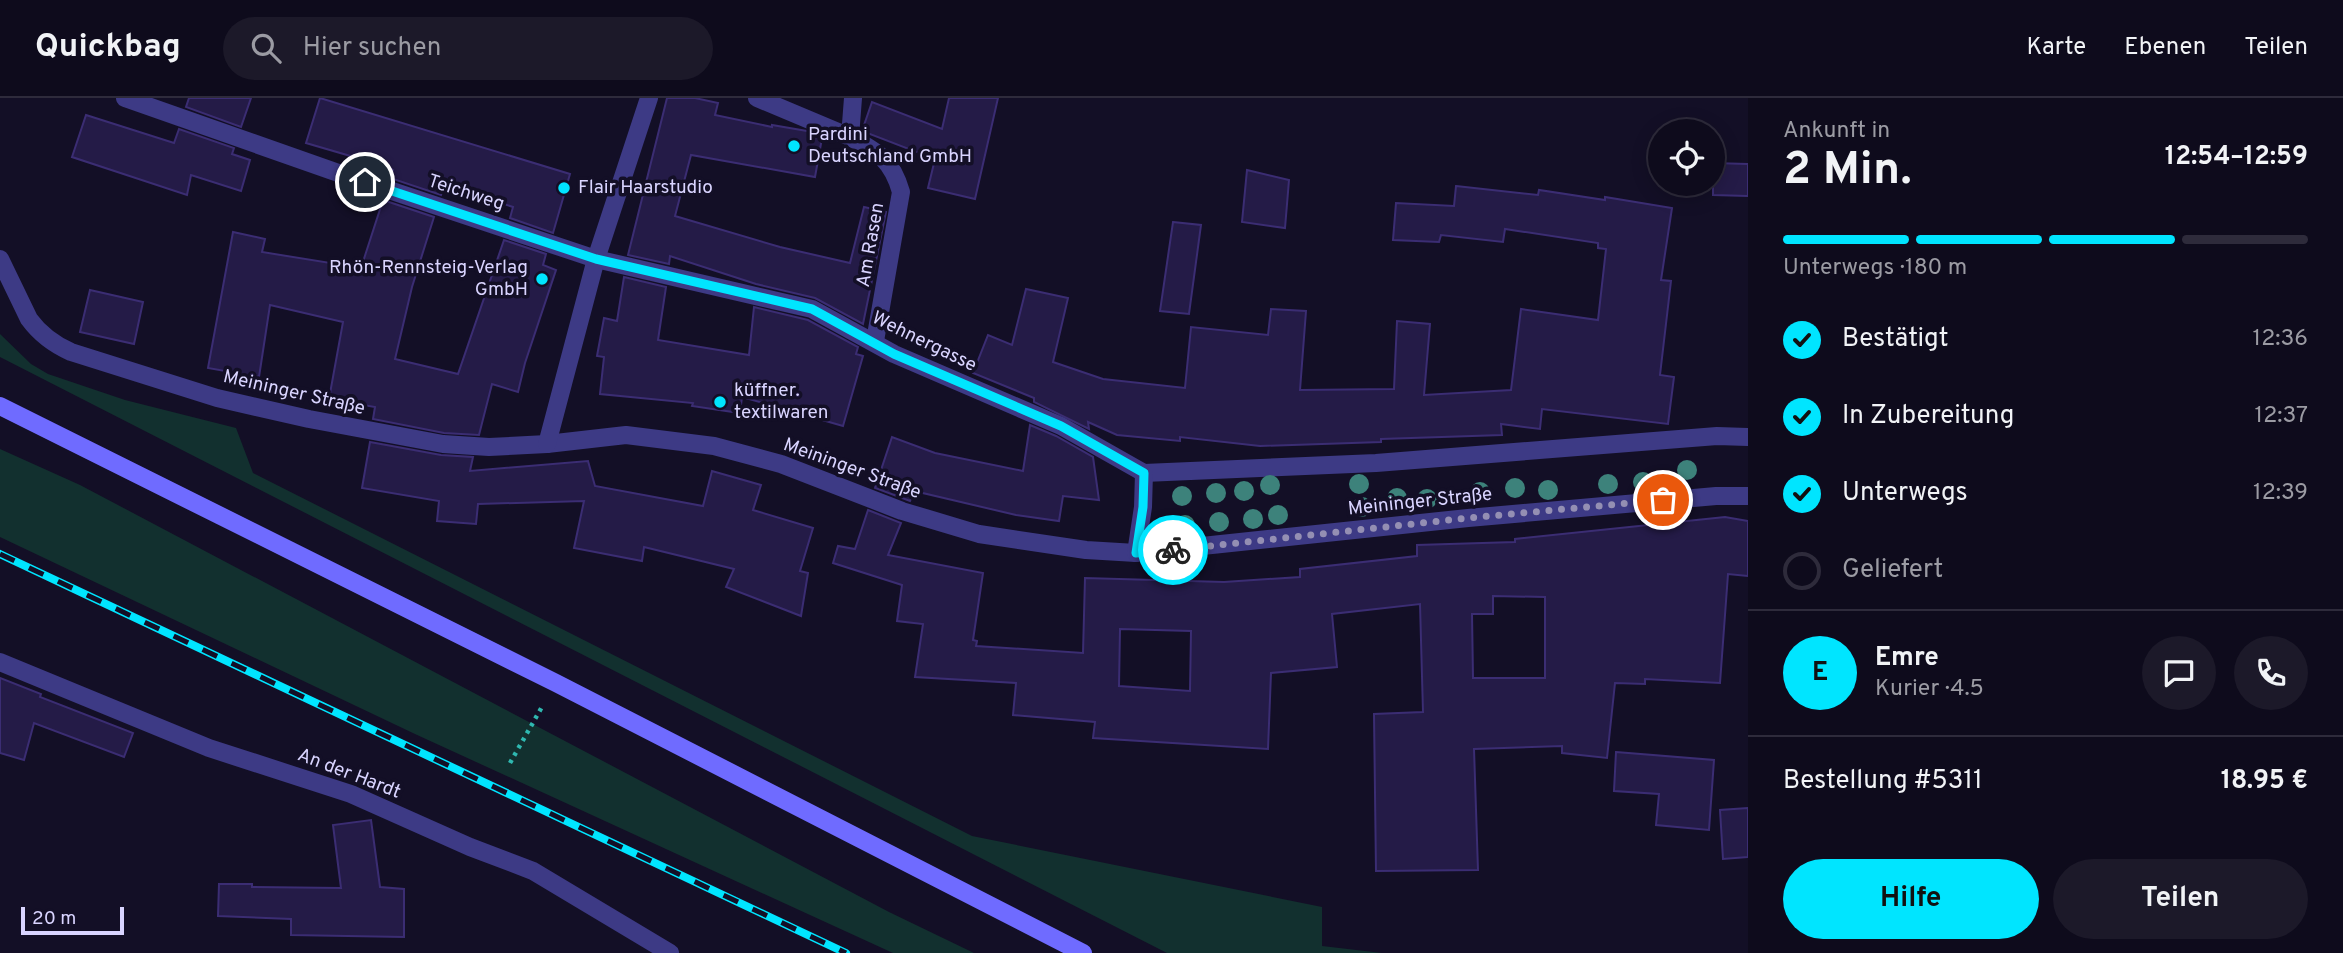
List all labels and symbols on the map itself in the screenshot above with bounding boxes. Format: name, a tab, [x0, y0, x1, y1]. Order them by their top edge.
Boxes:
place label: Pardini Deutschland GmbH	[808, 123, 972, 169]
marker: Pardini Deutschland GmbH	[786, 138, 802, 154]
pin	[335, 152, 395, 212]
street label: Teichweg	[425, 169, 507, 217]
place label: Flair Haarstudio	[578, 176, 713, 200]
marker: Flair Haarstudio	[556, 180, 572, 196]
street label: Am Rasen	[852, 201, 890, 289]
place label: Rhön-Rennsteig-Verlag GmbH	[329, 256, 528, 302]
marker: Rhön-Rennsteig-Verlag GmbH	[534, 271, 550, 287]
street label: Wehnergasse	[868, 306, 980, 378]
street label: Meininger Straße	[221, 365, 367, 421]
place label: küffner. textilwaren	[734, 379, 829, 425]
marker: küffner. textilwaren	[712, 394, 728, 410]
street label: Meininger Straße	[780, 433, 924, 505]
pin	[1633, 470, 1693, 530]
street label: Meininger Straße	[1347, 482, 1493, 522]
courier	[1138, 515, 1208, 585]
street label: An der Hardt	[294, 743, 404, 805]
scale bar	[21, 904, 124, 936]

